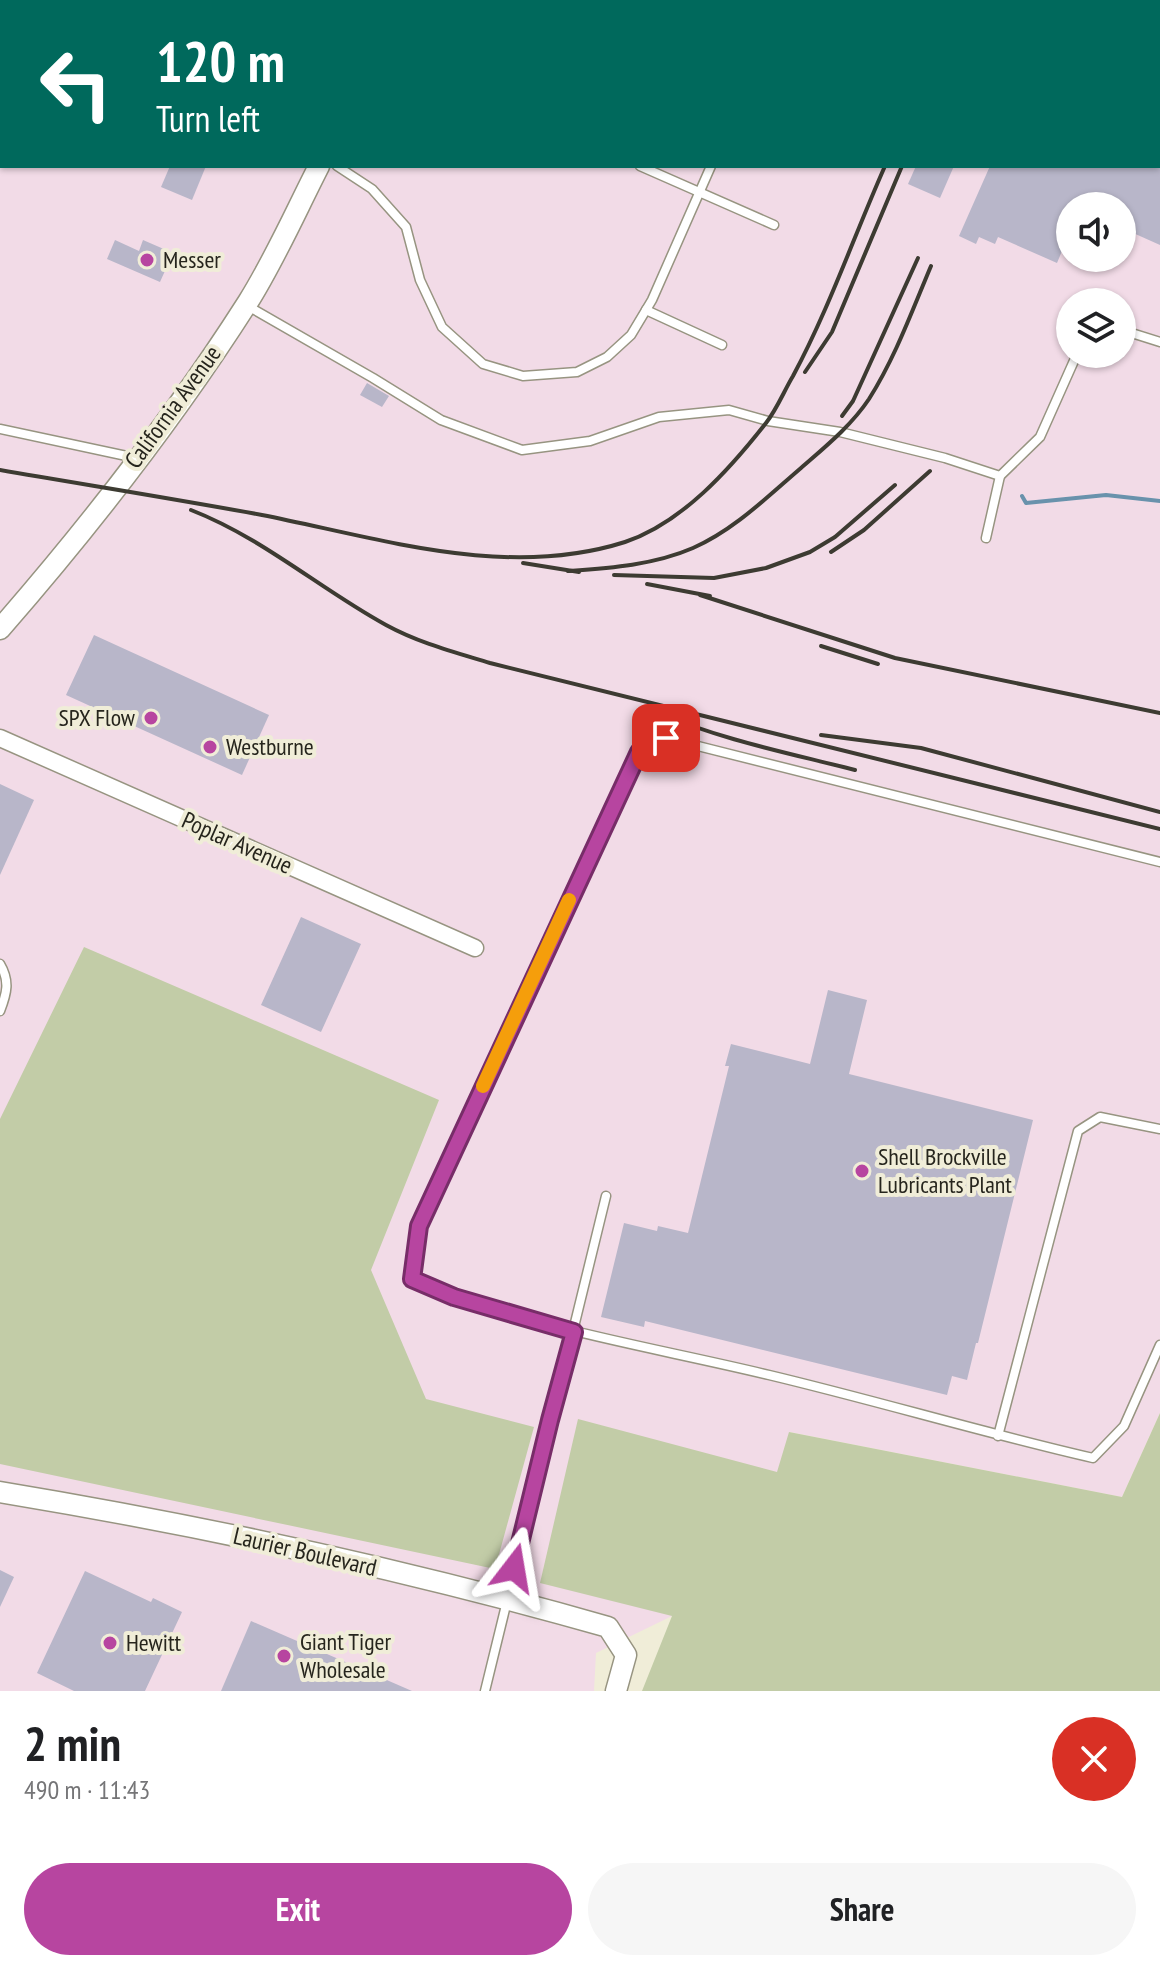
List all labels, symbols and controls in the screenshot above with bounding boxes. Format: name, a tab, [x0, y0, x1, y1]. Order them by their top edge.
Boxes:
text: 120 m	[156, 25, 285, 97]
icon: left	[24, 32, 128, 136]
text: Turn left	[156, 95, 260, 142]
map controls	[1056, 192, 1136, 368]
button: sound	[1056, 192, 1136, 272]
place label: Messer	[163, 244, 221, 275]
marker: Messer	[138, 251, 156, 269]
button: layers	[1056, 288, 1136, 368]
street label: California Avenue	[118, 339, 228, 474]
place label: SPX Flow	[58, 702, 136, 733]
pin	[632, 704, 700, 772]
marker: SPX Flow	[142, 709, 160, 727]
icon: arrive	[644, 716, 688, 760]
place label: Westburne	[226, 731, 314, 762]
marker: Westburne	[201, 738, 219, 756]
street label: Poplar Avenue	[177, 804, 297, 881]
place label: Shell Brockville Lubricants Plant	[878, 1141, 1012, 1200]
marker: Shell Brockville Lubricants Plant	[853, 1162, 871, 1180]
street label: Laurier Boulevard	[230, 1520, 380, 1583]
position arrow	[472, 1526, 556, 1610]
place label: Giant Tiger Wholesale	[300, 1626, 391, 1685]
place label: Hewitt	[126, 1627, 182, 1658]
marker: Hewitt	[101, 1634, 119, 1652]
marker: Giant Tiger Wholesale	[275, 1647, 293, 1665]
text: 2 min	[24, 1712, 121, 1774]
button: close	[1052, 1717, 1136, 1801]
text: 490 m · 11:43	[24, 1773, 150, 1806]
button: Exit	[24, 1863, 572, 1955]
button: Share	[588, 1863, 1136, 1955]

